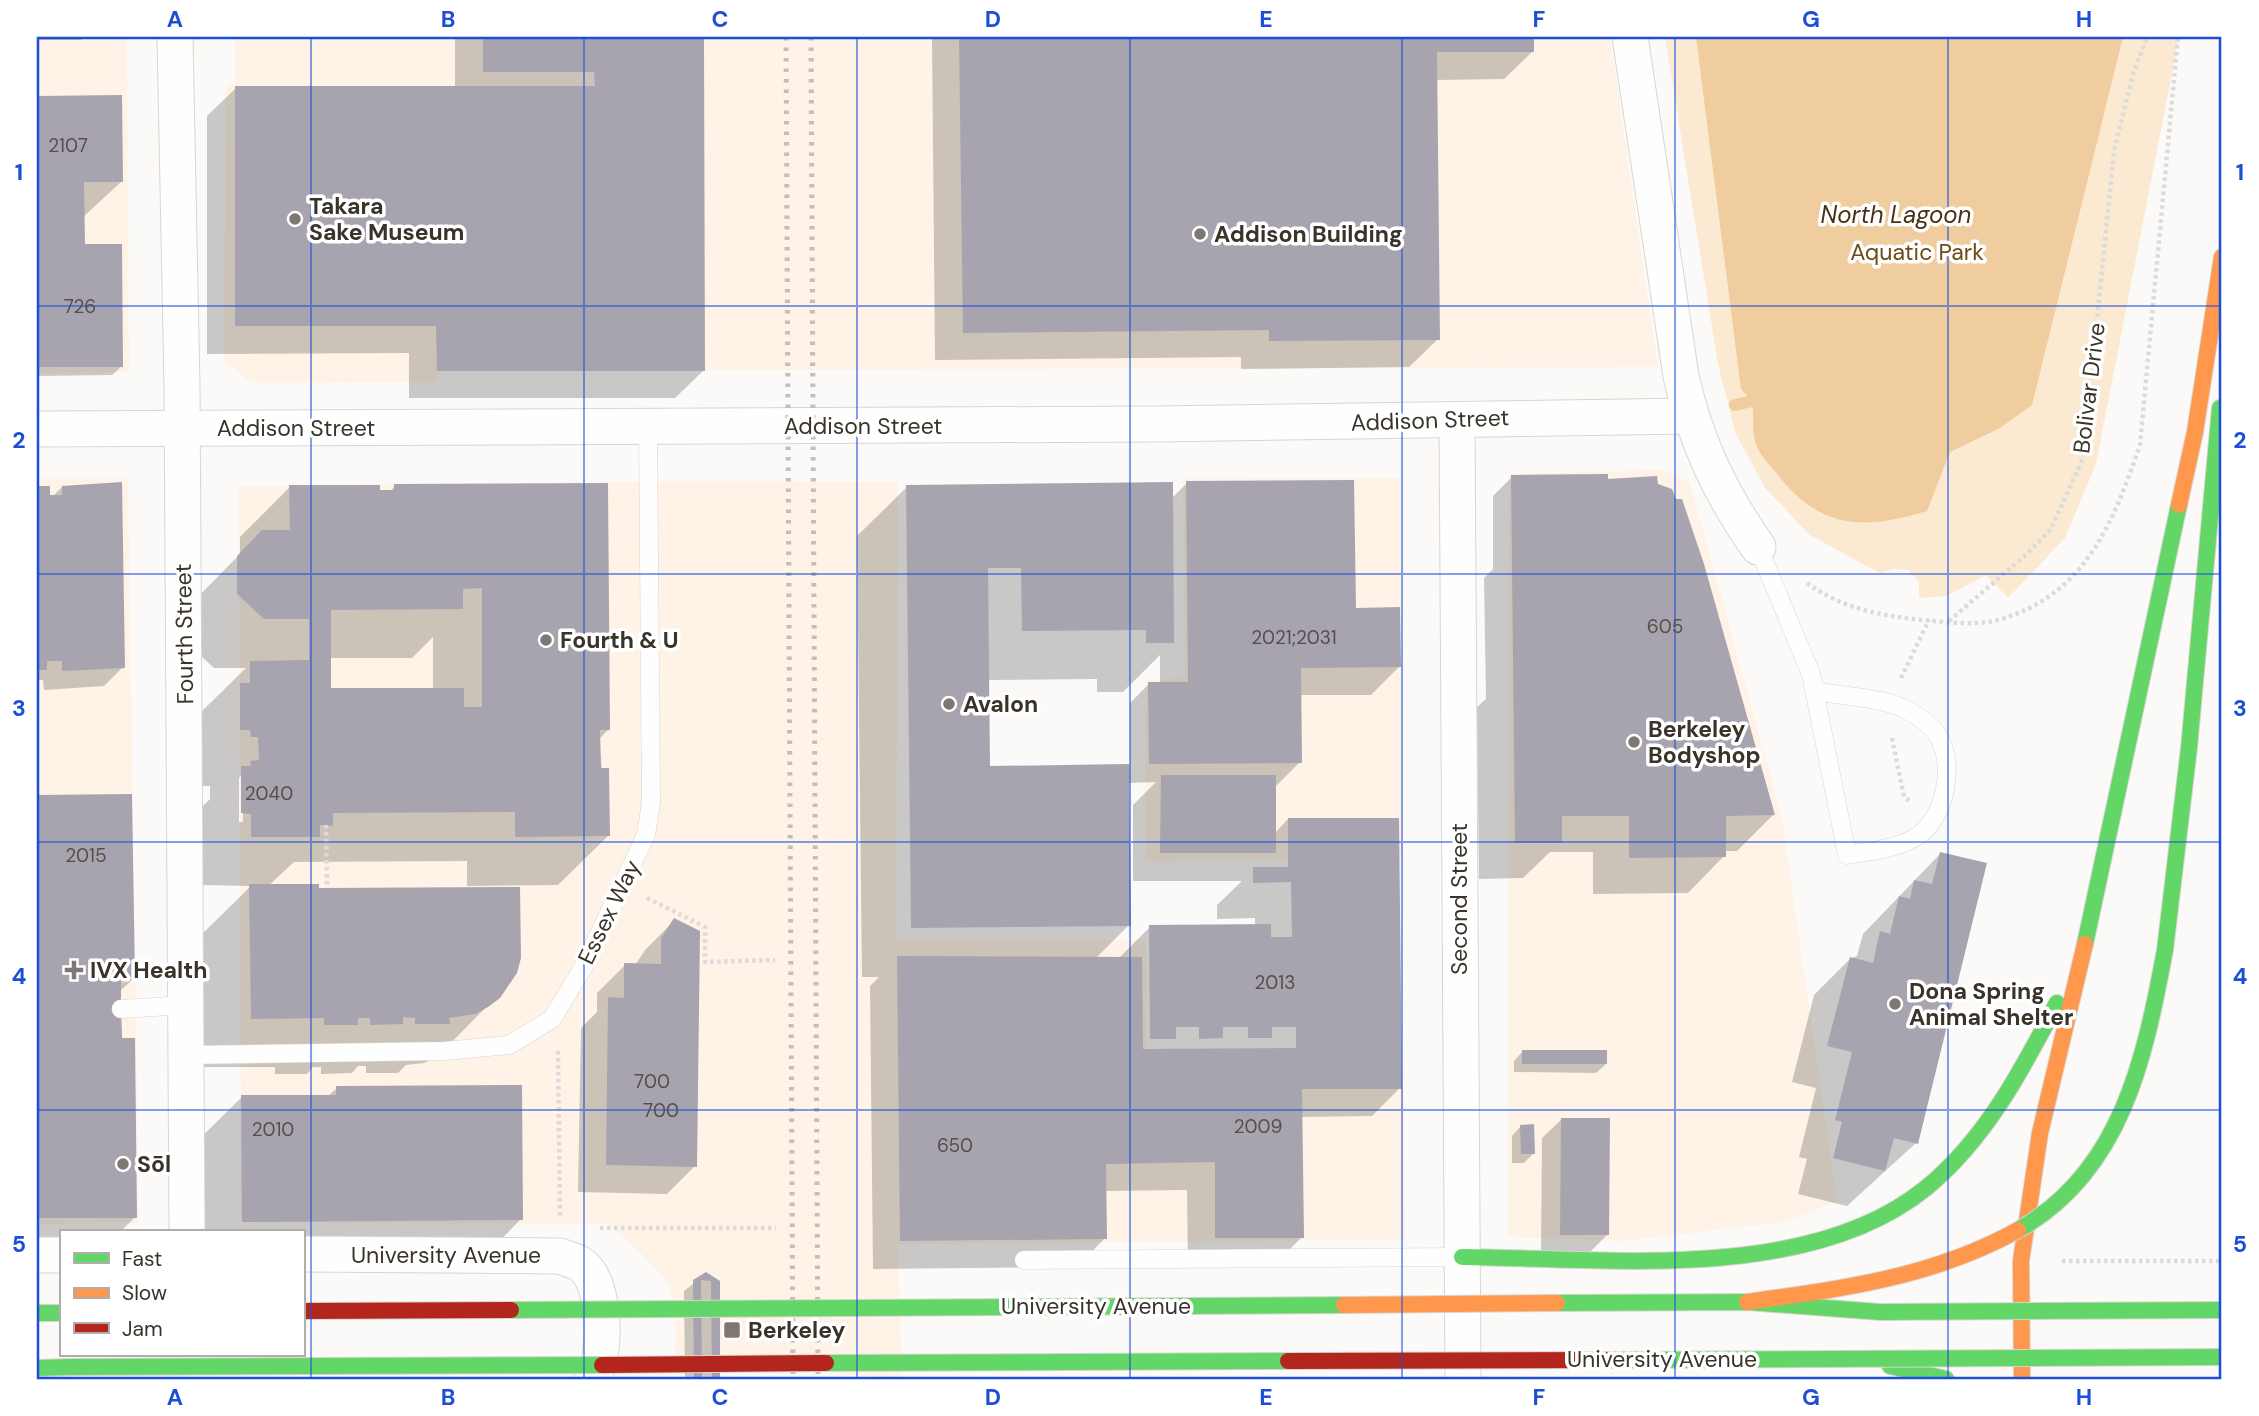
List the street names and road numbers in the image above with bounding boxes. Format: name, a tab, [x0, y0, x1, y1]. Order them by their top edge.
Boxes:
street label: Bolivar Drive	[2066, 321, 2112, 455]
street label: Addison Street	[1350, 402, 1510, 438]
street label: Addison Street	[784, 411, 942, 441]
street label: Addison Street	[217, 413, 375, 443]
street label: Fourth Street	[168, 563, 200, 705]
street label: Second Street	[1444, 823, 1474, 975]
street label: Essex Way	[571, 855, 647, 969]
street label: University Avenue	[351, 1240, 541, 1270]
street label: University Avenue	[1001, 1291, 1191, 1321]
street label: University Avenue	[1567, 1344, 1757, 1374]

